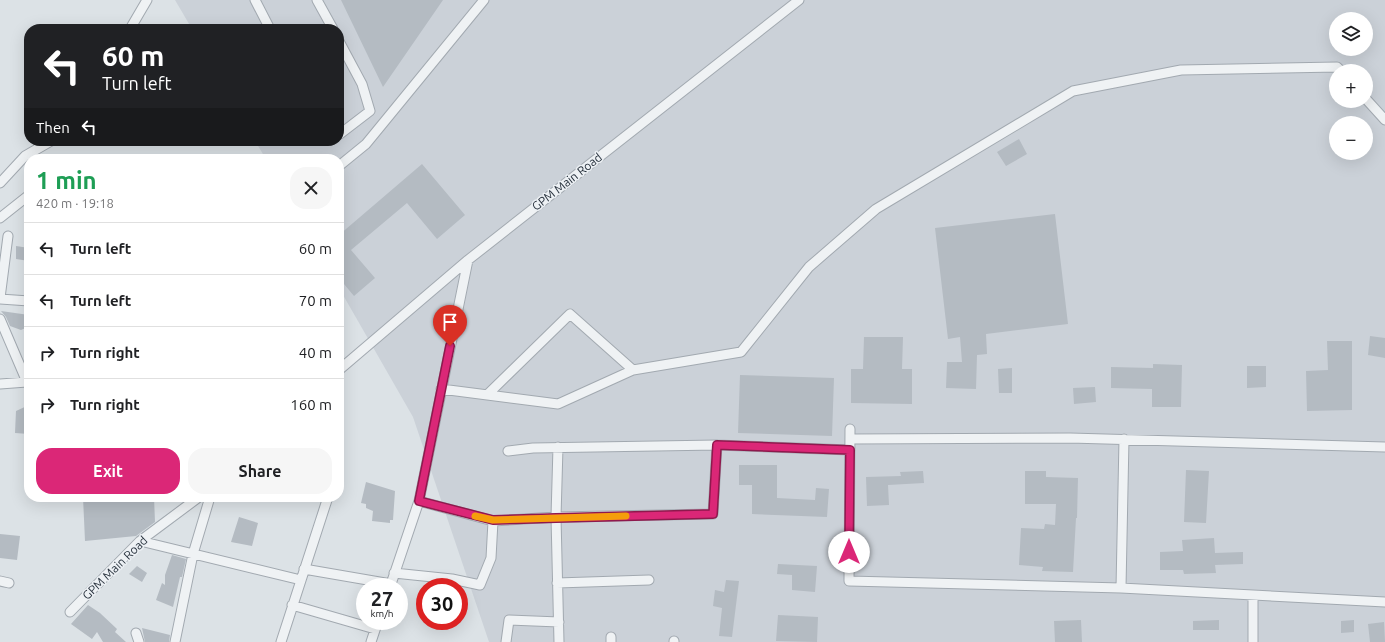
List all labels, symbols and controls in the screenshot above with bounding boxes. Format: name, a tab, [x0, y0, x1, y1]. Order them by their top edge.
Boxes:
map controls	[1329, 12, 1373, 160]
button: layers	[1329, 12, 1373, 56]
icon: left	[36, 40, 88, 92]
text: 60 m	[102, 40, 164, 71]
button: +	[1329, 64, 1373, 108]
text: Turn left	[102, 73, 172, 93]
icon: left	[78, 116, 100, 138]
button: −	[1329, 116, 1373, 160]
text: Then	[36, 119, 70, 136]
street label: GPM Main Road	[529, 150, 604, 213]
text: 1 min	[36, 167, 97, 194]
button: close	[290, 167, 332, 209]
text: 420 m · 19:18	[36, 196, 114, 210]
icon: left	[36, 238, 58, 260]
text: Turn left	[70, 240, 131, 257]
text: 60 m	[299, 240, 332, 257]
icon: left	[36, 290, 58, 312]
text: Turn left	[70, 292, 131, 309]
text: 70 m	[299, 292, 332, 309]
pin	[433, 305, 467, 346]
icon: arrive	[439, 311, 461, 333]
icon: right	[36, 342, 58, 364]
text: Turn right	[70, 344, 140, 361]
text: 40 m	[299, 344, 332, 361]
icon: right	[36, 394, 58, 416]
text: Turn right	[70, 396, 140, 413]
text: 160 m	[290, 396, 332, 413]
button: Exit	[36, 448, 180, 494]
button: Share	[188, 448, 332, 494]
position arrow	[828, 531, 870, 573]
street label: GPM Main Road	[80, 533, 150, 602]
speed limit sign: 30	[416, 578, 468, 630]
text: 27	[371, 587, 393, 610]
text: km/h	[370, 608, 394, 619]

